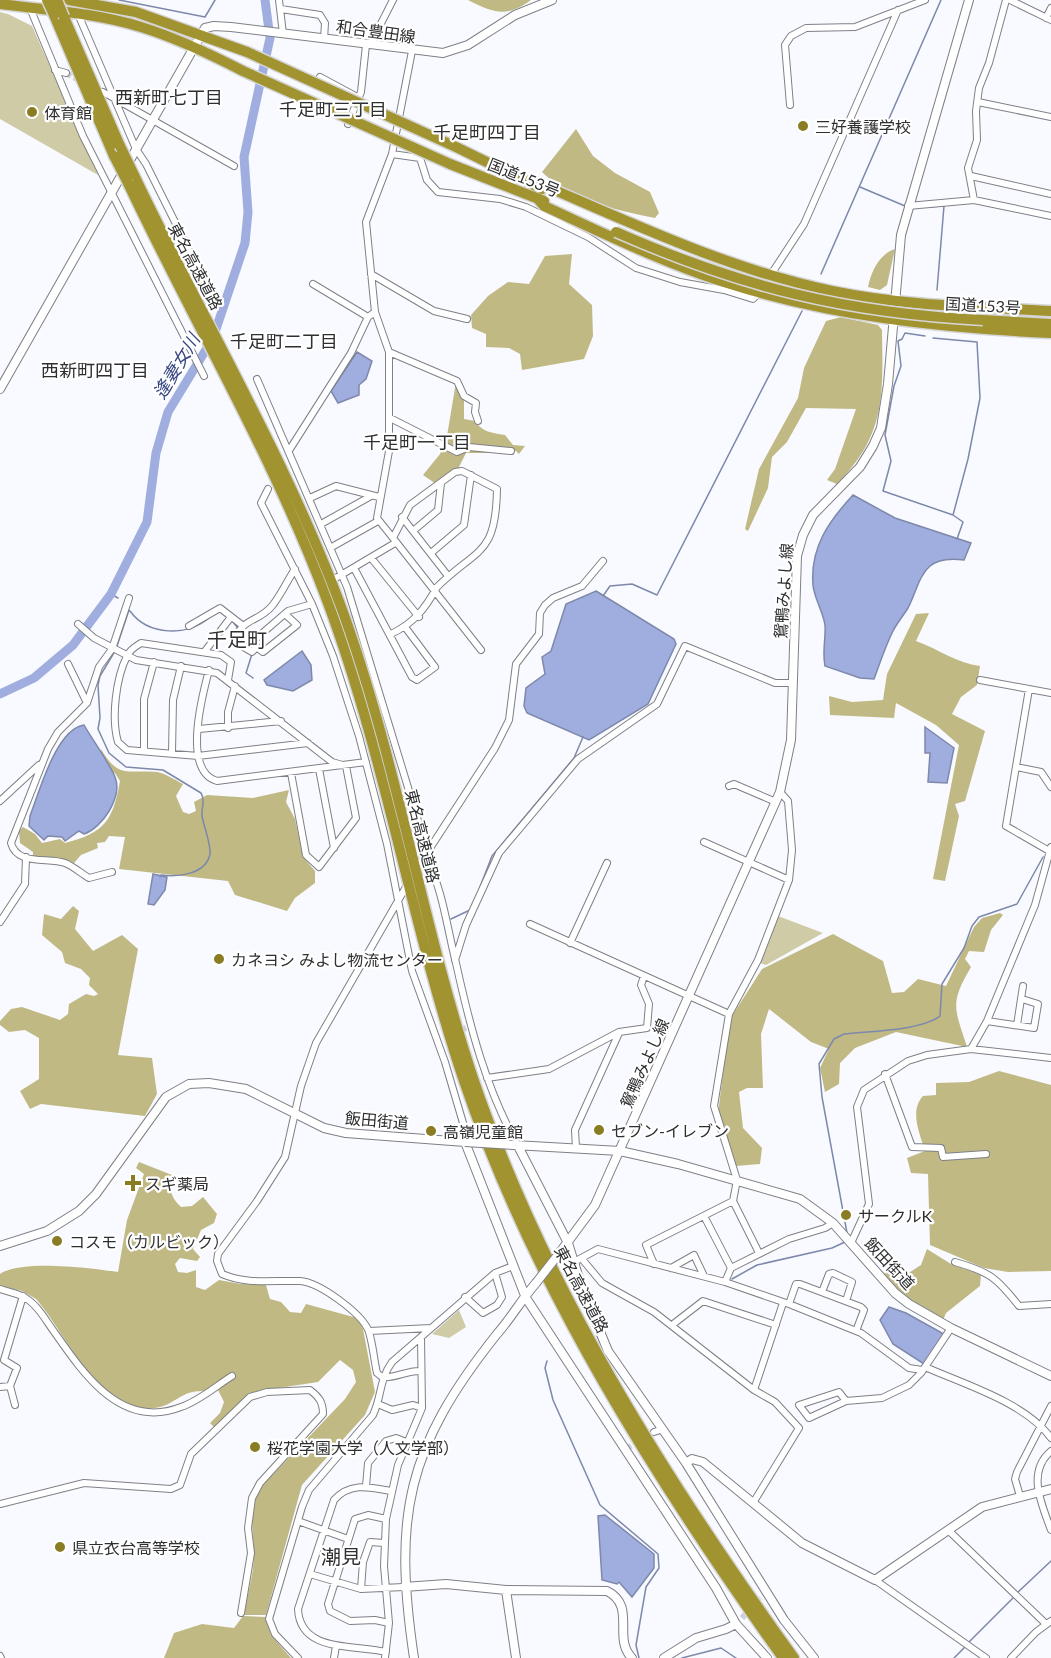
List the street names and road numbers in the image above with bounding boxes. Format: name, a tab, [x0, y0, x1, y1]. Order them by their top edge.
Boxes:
street label: 和合豊田線	[335, 16, 417, 46]
street label: 国道153号	[485, 154, 563, 200]
street label: 東名高速道路	[165, 219, 227, 313]
street label: 国道153号	[945, 294, 1021, 316]
street label: 鴛鴨みよし線	[770, 542, 796, 640]
street label: 東名高速道路	[402, 787, 444, 885]
street label: 鴛鴨みよし線	[616, 1015, 672, 1111]
street label: 飯田街道	[344, 1108, 410, 1132]
street label: 飯田街道	[861, 1233, 919, 1293]
street label: 東名高速道路	[551, 1242, 613, 1336]

